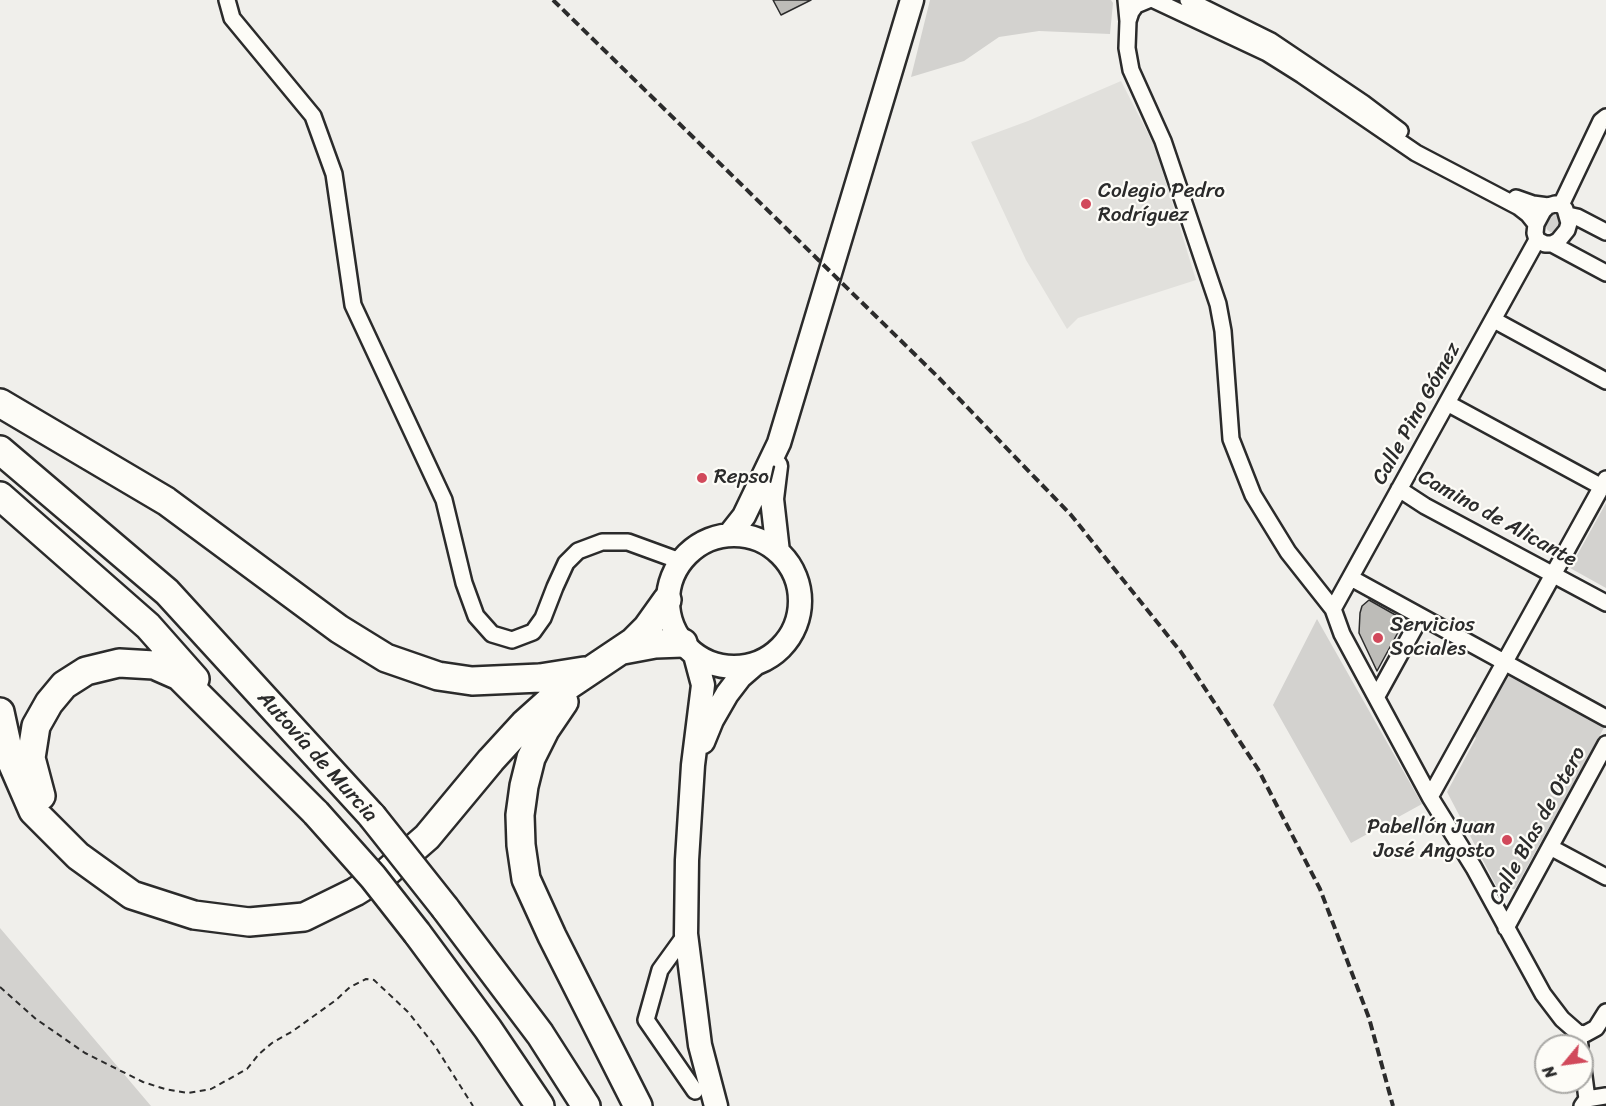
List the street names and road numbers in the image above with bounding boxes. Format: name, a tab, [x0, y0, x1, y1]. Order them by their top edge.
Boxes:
street label: Calle Pino Gómez	[1368, 339, 1466, 489]
street label: Camino de Alicante	[1413, 465, 1581, 573]
street label: Autovía de Murcia	[252, 686, 382, 828]
street label: Calle Blas de Otero	[1484, 743, 1592, 909]

